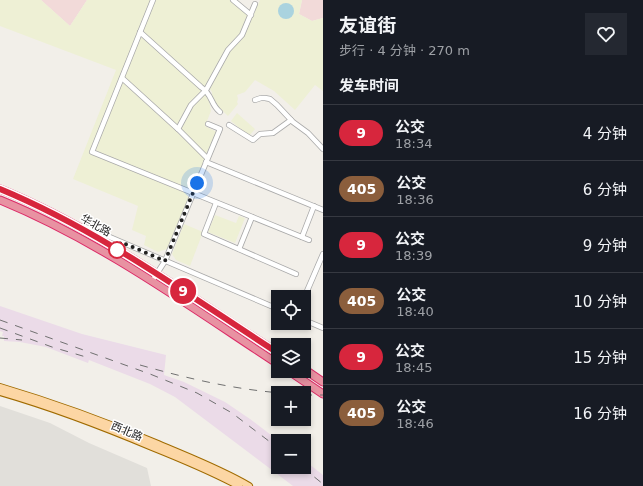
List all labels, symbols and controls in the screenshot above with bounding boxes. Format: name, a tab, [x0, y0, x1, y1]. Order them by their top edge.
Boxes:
button: heart	[585, 13, 627, 55]
text: 友谊街	[339, 14, 396, 36]
text: 步行 · 4 分钟 · 270 m	[339, 43, 470, 58]
text: 发车时间	[339, 77, 399, 95]
text: 公交	[395, 118, 425, 136]
text: 9	[356, 125, 366, 141]
text: 4 分钟	[583, 125, 627, 143]
text: 18:34	[395, 136, 432, 151]
your location	[187, 173, 207, 193]
text: 公交	[396, 174, 426, 192]
text: 405	[347, 181, 376, 197]
text: 6 分钟	[583, 181, 627, 199]
text: 18:36	[396, 192, 434, 207]
street label: 华北路	[78, 212, 113, 239]
text: 公交	[395, 230, 425, 248]
text: 9	[356, 237, 366, 253]
text: 9 分钟	[583, 237, 627, 255]
unlabelled marker	[108, 241, 126, 259]
text: 18:39	[395, 248, 432, 263]
line badge: 9	[170, 278, 196, 304]
text: 9	[178, 283, 188, 299]
text: 公交	[396, 286, 426, 304]
map controls	[271, 290, 311, 474]
button: locate	[271, 290, 311, 330]
text: 405	[347, 293, 376, 309]
text: 10 分钟	[573, 293, 627, 311]
text: 18:40	[396, 304, 434, 319]
button: layers	[271, 338, 311, 378]
text: 公交	[395, 342, 425, 360]
text: 9	[356, 349, 366, 365]
text: 15 分钟	[573, 349, 627, 367]
text: 18:45	[395, 360, 432, 375]
button: +	[271, 386, 311, 426]
text: 公交	[396, 398, 426, 416]
text: 405	[347, 405, 376, 421]
text: 16 分钟	[573, 405, 627, 423]
text: 18:46	[396, 416, 434, 431]
street label: 西北路	[109, 419, 145, 444]
button: −	[271, 434, 311, 474]

